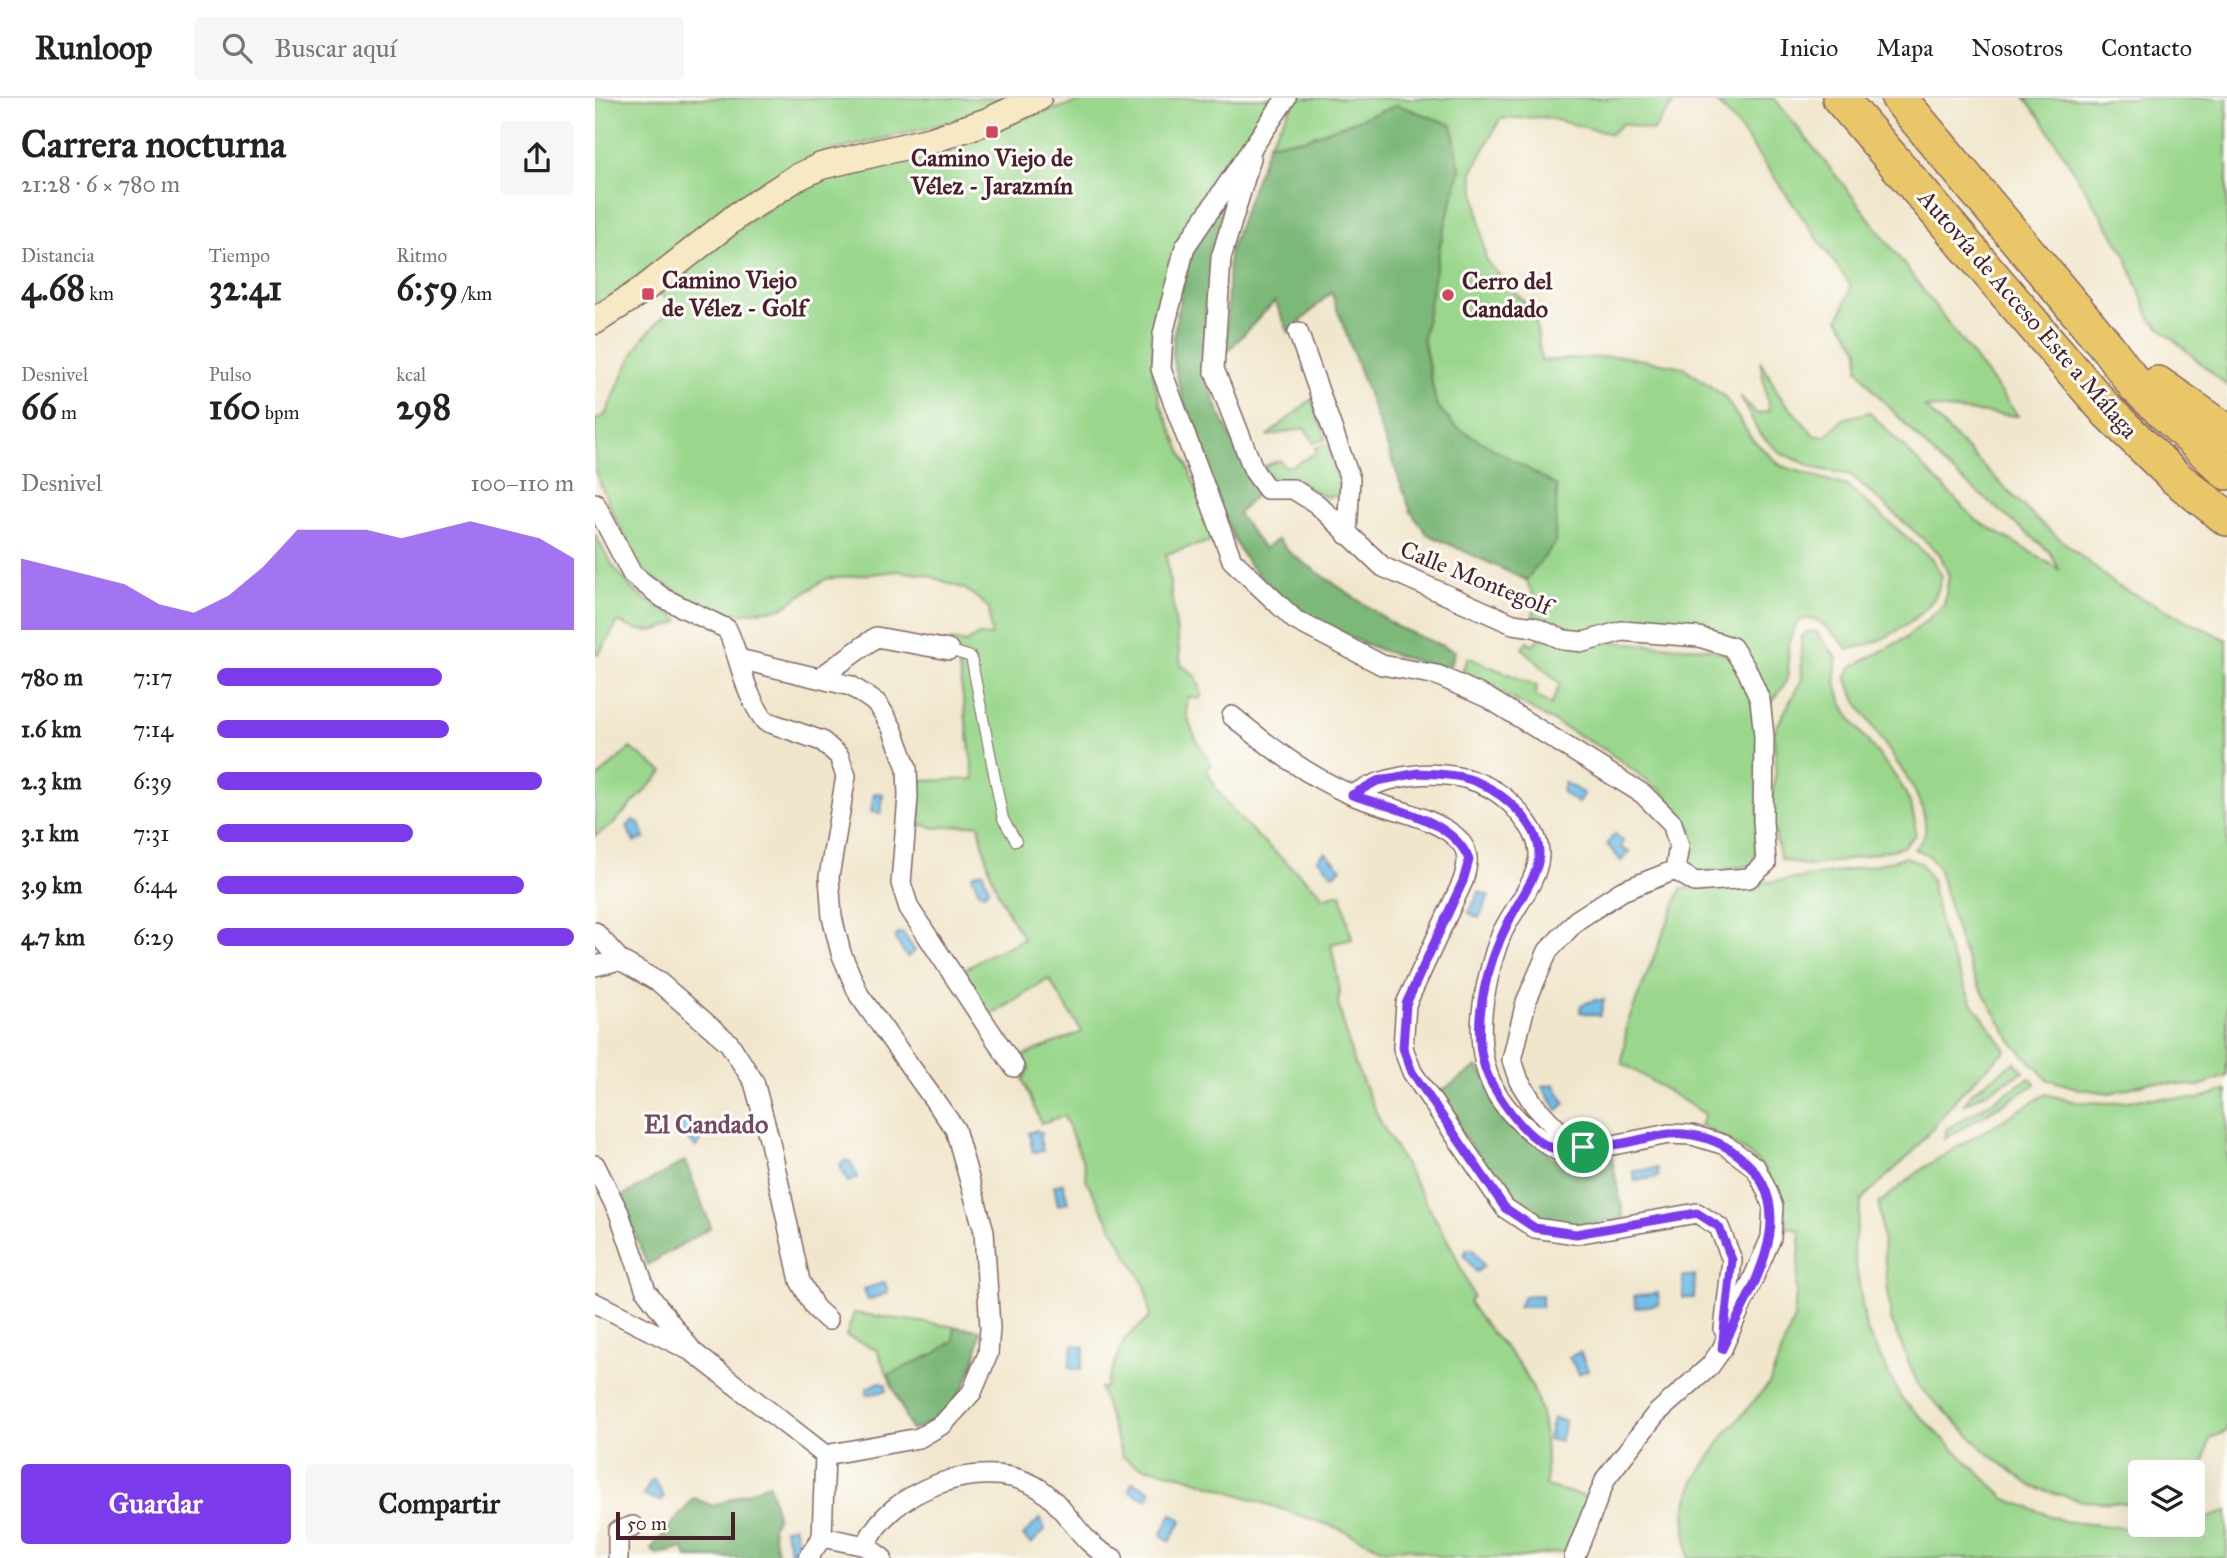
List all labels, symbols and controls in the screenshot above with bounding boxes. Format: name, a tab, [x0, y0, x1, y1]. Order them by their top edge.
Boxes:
search box	[194, 17, 684, 80]
text: Runloop	[35, 28, 152, 68]
icon: search	[218, 29, 256, 67]
text: Buscar aquí	[274, 32, 397, 64]
text: Inicio	[1780, 33, 1838, 63]
text: Mapa	[1876, 33, 1933, 63]
text: Nosotros	[1971, 33, 2063, 63]
text: Contacto	[2101, 33, 2192, 63]
text: Carrera nocturna	[21, 121, 286, 167]
button: share	[500, 121, 574, 195]
marker: Camino Viejo de Vélez - Jarazmín	[984, 124, 1000, 140]
place label: Camino Viejo de Vélez - Jarazmín	[910, 143, 1073, 201]
text: 21:28 · 6 × 780 m	[21, 170, 180, 198]
street label: Autovía de Acceso Este a Málaga	[1911, 183, 2145, 445]
text: Distancia	[21, 244, 94, 267]
text: Tiempo	[209, 244, 270, 267]
text: Ritmo	[396, 244, 447, 267]
place label: Camino Viejo de Vélez - Golf	[662, 265, 810, 323]
place label: Cerro del Candado	[1462, 266, 1553, 324]
text: 4.68	[21, 267, 85, 310]
text: 32:41	[209, 267, 282, 310]
text: 6:59	[396, 267, 458, 310]
text: km	[85, 282, 114, 305]
text: /km	[458, 282, 492, 305]
marker: Camino Viejo de Vélez - Golf	[640, 286, 656, 302]
marker: Cerro del Candado	[1440, 287, 1456, 303]
text: Desnivel	[21, 363, 88, 386]
text: Pulso	[209, 363, 251, 386]
text: kcal	[396, 363, 426, 386]
text: 66	[21, 386, 57, 429]
text: 160	[209, 386, 261, 429]
text: 298	[396, 386, 451, 429]
text: m	[57, 401, 77, 424]
text: bpm	[261, 401, 299, 424]
text: Desnivel	[21, 469, 102, 497]
text: 100–110 m	[470, 469, 574, 497]
street label: Calle Montegolf	[1396, 534, 1560, 623]
text: 780 m	[21, 663, 83, 691]
text: 7:17	[133, 663, 172, 691]
text: 1.6 km	[21, 715, 82, 743]
text: 7:14	[133, 715, 173, 743]
text: 2.3 km	[21, 767, 82, 795]
text: 6:39	[133, 767, 172, 795]
text: 3.1 km	[21, 819, 79, 847]
text: 7:31	[133, 819, 169, 847]
text: 3.9 km	[21, 871, 82, 899]
text: 6:44	[133, 871, 176, 899]
text: 4.7 km	[21, 923, 85, 951]
text: 6:29	[133, 923, 174, 951]
district label: El Candado	[644, 1108, 768, 1140]
pin	[1553, 1117, 1613, 1177]
icon: arrive	[1564, 1128, 1602, 1166]
map controls	[2128, 1460, 2205, 1537]
button: layers	[2128, 1460, 2205, 1537]
button: Guardar	[21, 1464, 291, 1544]
button: Compartir	[305, 1464, 574, 1544]
scale bar	[616, 1509, 735, 1541]
text: 50 m	[627, 1512, 667, 1535]

